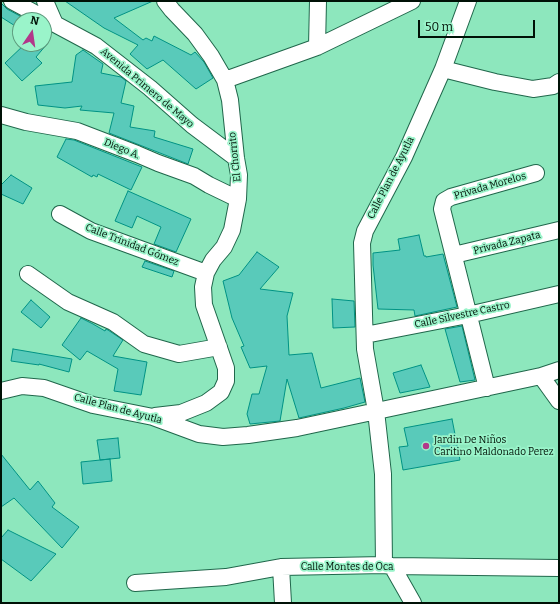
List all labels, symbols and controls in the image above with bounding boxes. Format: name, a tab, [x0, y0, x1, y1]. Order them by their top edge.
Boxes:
north arrow	[12, 12, 52, 52]
scale bar	[420, 12, 537, 38]
text: N	[29, 14, 40, 28]
text: 50 m	[425, 20, 453, 34]
street label: Avenida Primero de Mayo	[98, 45, 196, 131]
street label: El Chorrito	[226, 132, 244, 182]
street label: Calle Plan de Ayutla	[365, 135, 417, 221]
street label: Diego A.	[102, 136, 142, 162]
street label: Privada Morelos	[453, 170, 527, 202]
street label: Calle Trinidad Gómez	[84, 222, 180, 268]
street label: Privada Zapata	[472, 229, 542, 257]
street label: Calle Silvestre Castro	[413, 299, 511, 331]
street label: Calle Plan de Ayutla	[73, 391, 163, 427]
place label: Jardin De Niños Caritino Maldonado Perez	[434, 434, 554, 458]
marker: Jardin De Niños Caritino Maldonado Perez	[421, 441, 431, 451]
street label: Calle Montes de Oca	[301, 561, 393, 573]

